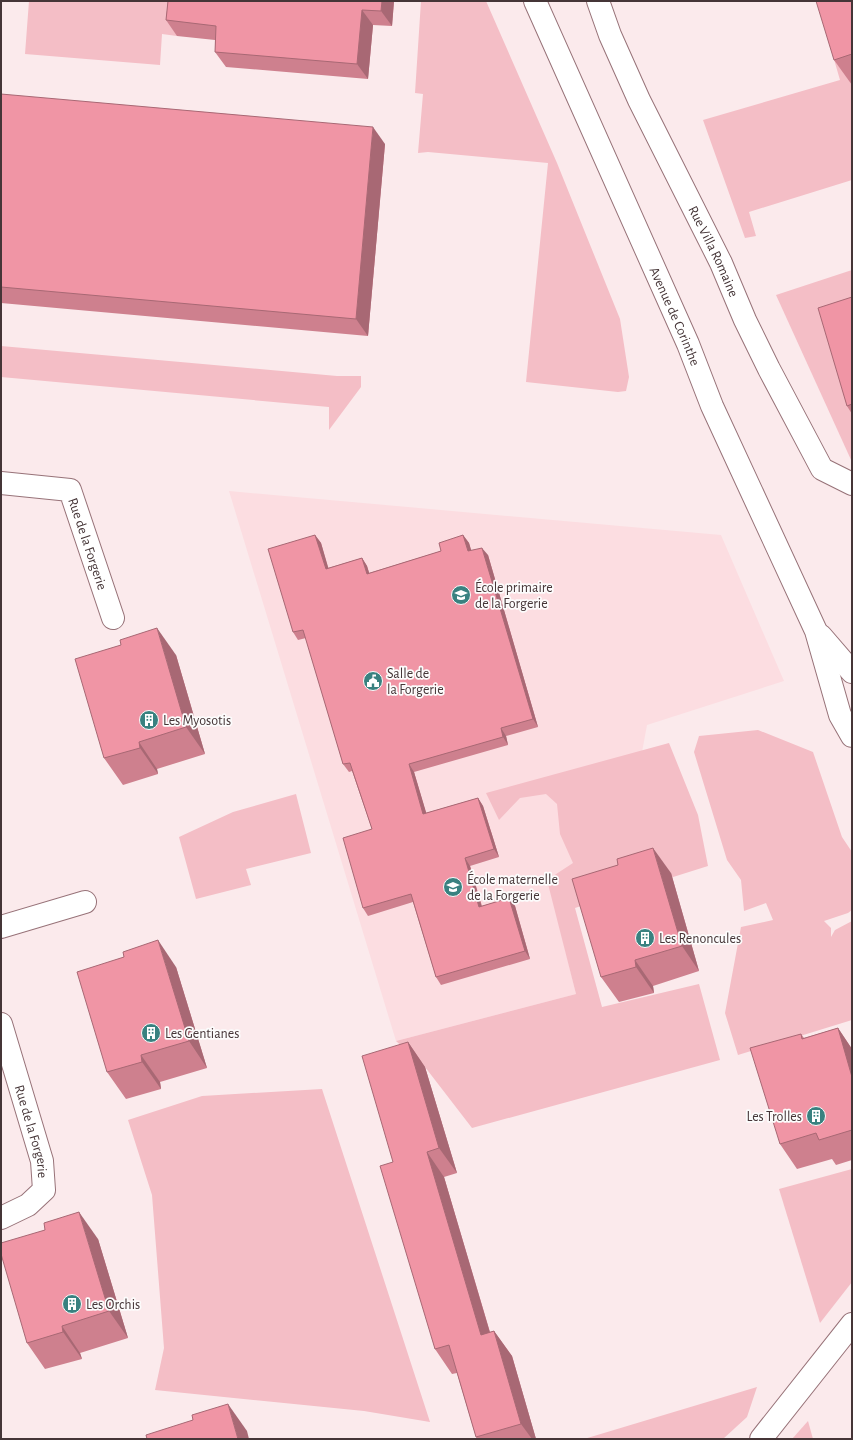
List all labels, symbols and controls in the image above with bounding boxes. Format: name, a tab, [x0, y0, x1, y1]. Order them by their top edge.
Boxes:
street label: Rue Villa Romaine	[685, 204, 740, 299]
street label: Avenue de Corinthe	[647, 265, 702, 368]
street label: Rue de la Forgerie	[65, 496, 109, 592]
place label: École primaire de la Forgerie	[475, 578, 553, 611]
school or university icon: École primaire de la Forgerie	[450, 584, 472, 606]
place label: Salle de la Forgerie	[387, 667, 444, 697]
public building icon: Salle de la Forgerie	[362, 670, 384, 692]
building icon: Les Myosotis	[138, 709, 160, 731]
place label: Les Myosotis	[163, 714, 231, 728]
place label: École maternelle de la Forgerie	[467, 870, 558, 903]
school or university icon: École maternelle de la Forgerie	[442, 876, 464, 898]
building icon: Les Renoncules	[634, 927, 656, 949]
place label: Les Renoncules	[659, 932, 741, 946]
building icon: Les Gentianes	[140, 1022, 162, 1044]
place label: Les Gentianes	[165, 1027, 239, 1041]
street label: Rue de la Forgerie	[12, 1083, 49, 1179]
building icon: Les Trolles	[805, 1105, 827, 1127]
place label: Les Trolles	[747, 1110, 802, 1124]
building icon: Les Orchis	[61, 1293, 83, 1315]
place label: Les Orchis	[86, 1298, 140, 1312]

